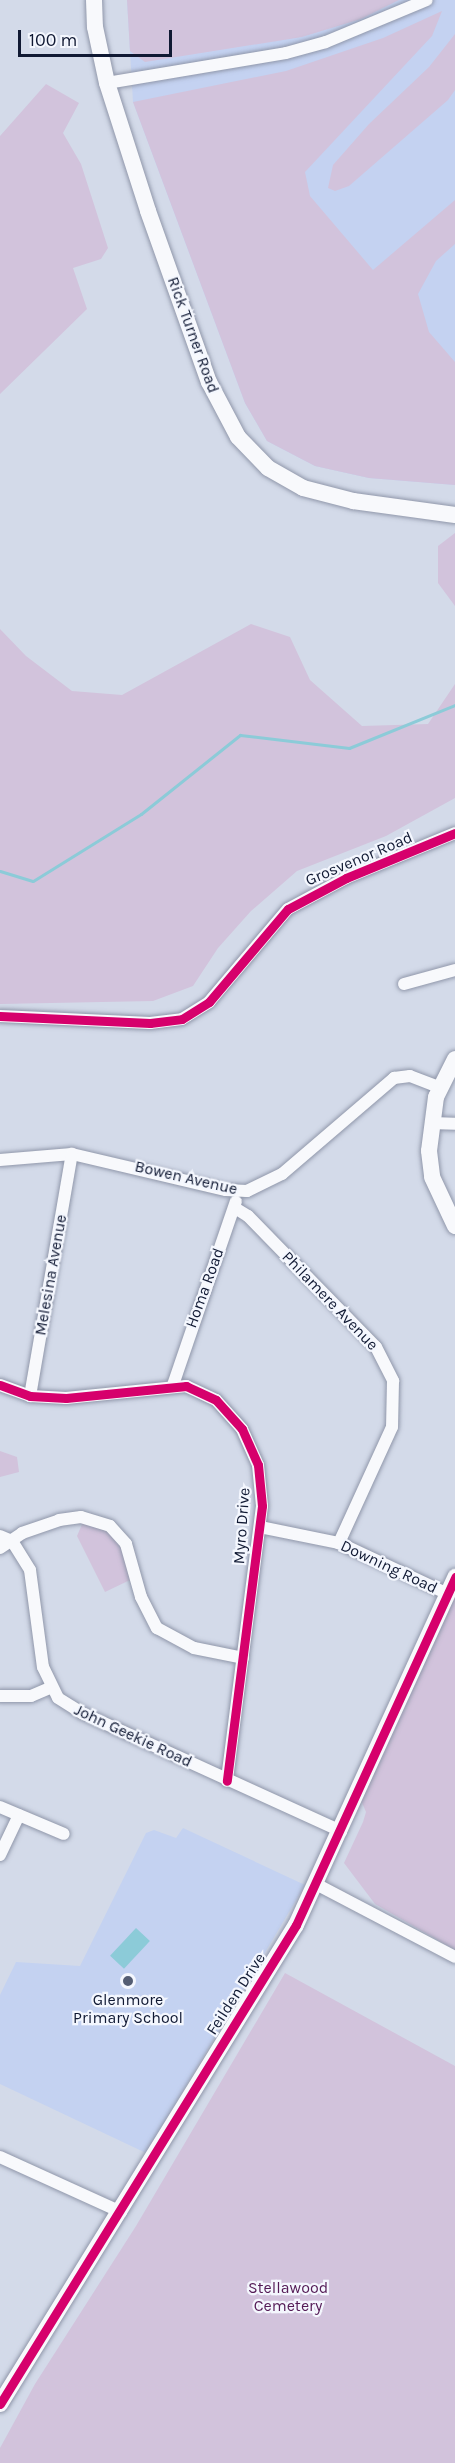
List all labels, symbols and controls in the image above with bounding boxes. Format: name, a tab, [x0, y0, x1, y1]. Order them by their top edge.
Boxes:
scale bar	[21, 18, 176, 56]
text: 100 m	[29, 29, 77, 51]
street label: Rick Turner Road	[163, 274, 223, 396]
street label: Grosvenor Road	[303, 828, 415, 890]
street label: Bowen Avenue	[133, 1157, 239, 1199]
street label: Melesina Avenue	[31, 1213, 71, 1337]
street label: Homa Road	[182, 1245, 228, 1331]
street label: Philamere Avenue	[278, 1247, 382, 1355]
street label: Myro Drive	[230, 1487, 254, 1565]
street label: Downing Road	[338, 1536, 440, 1598]
street label: John Geekie Road	[71, 1700, 195, 1772]
street label: Feilden Drive	[202, 1949, 270, 2039]
marker: Glenmore Primary School	[121, 1974, 135, 1988]
place label: Glenmore Primary School	[73, 1990, 183, 2028]
park label: Stellawood Cemetery	[248, 2278, 328, 2316]

